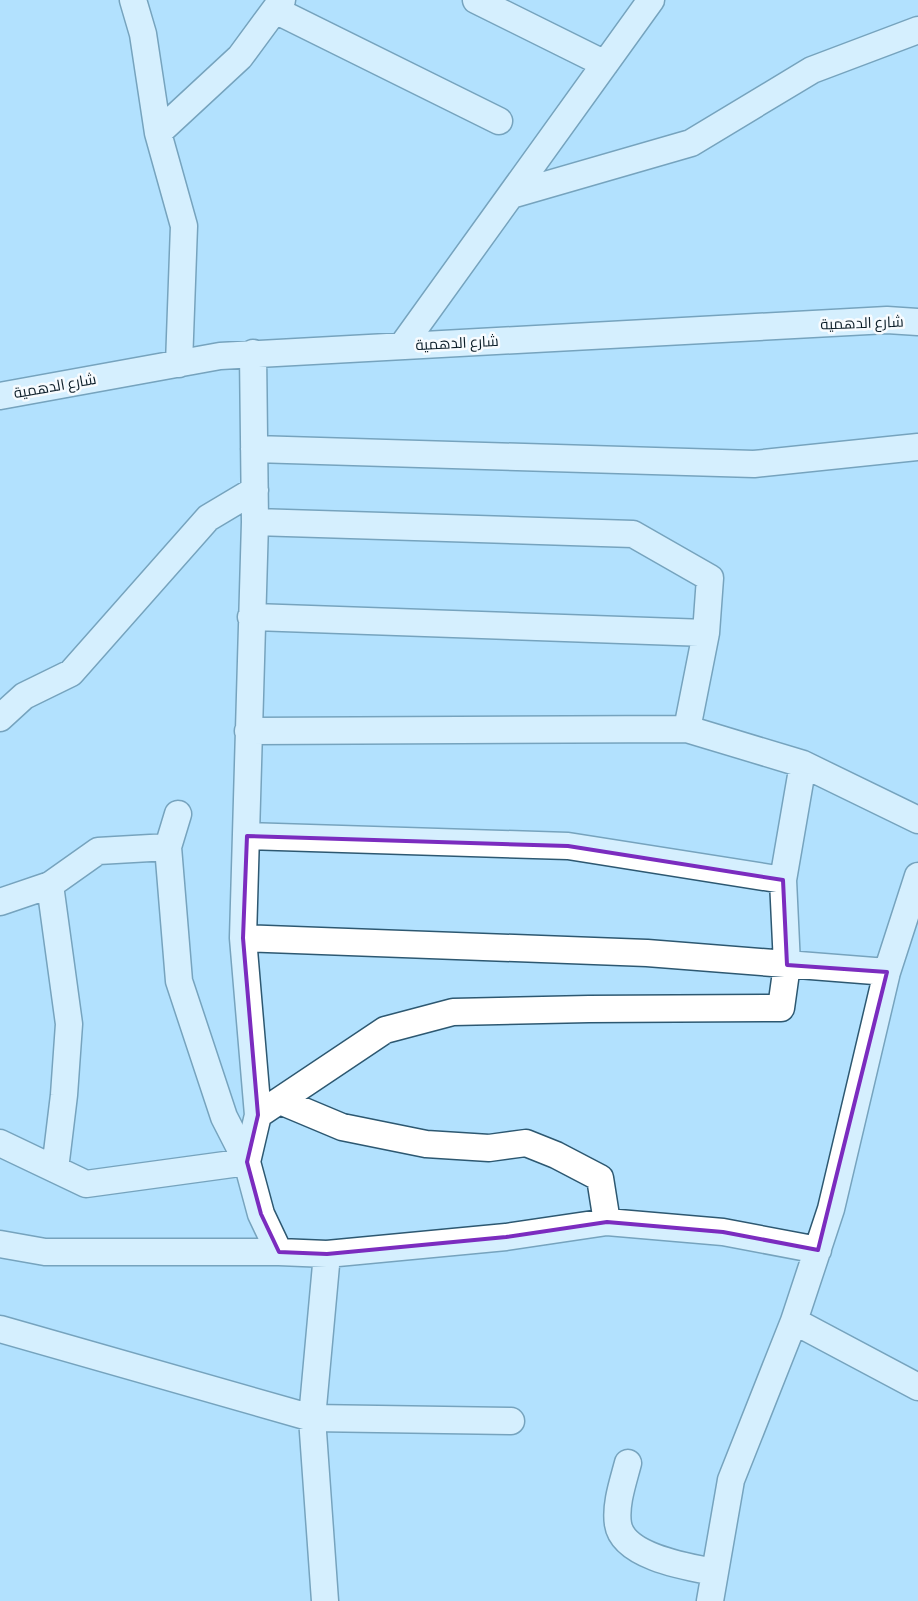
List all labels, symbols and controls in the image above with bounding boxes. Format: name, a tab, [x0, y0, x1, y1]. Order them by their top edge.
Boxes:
street label: شارع الدهمية	[820, 312, 904, 335]
street label: شارع الدهمية	[415, 331, 499, 356]
street label: شارع الدهمية	[12, 369, 98, 404]

